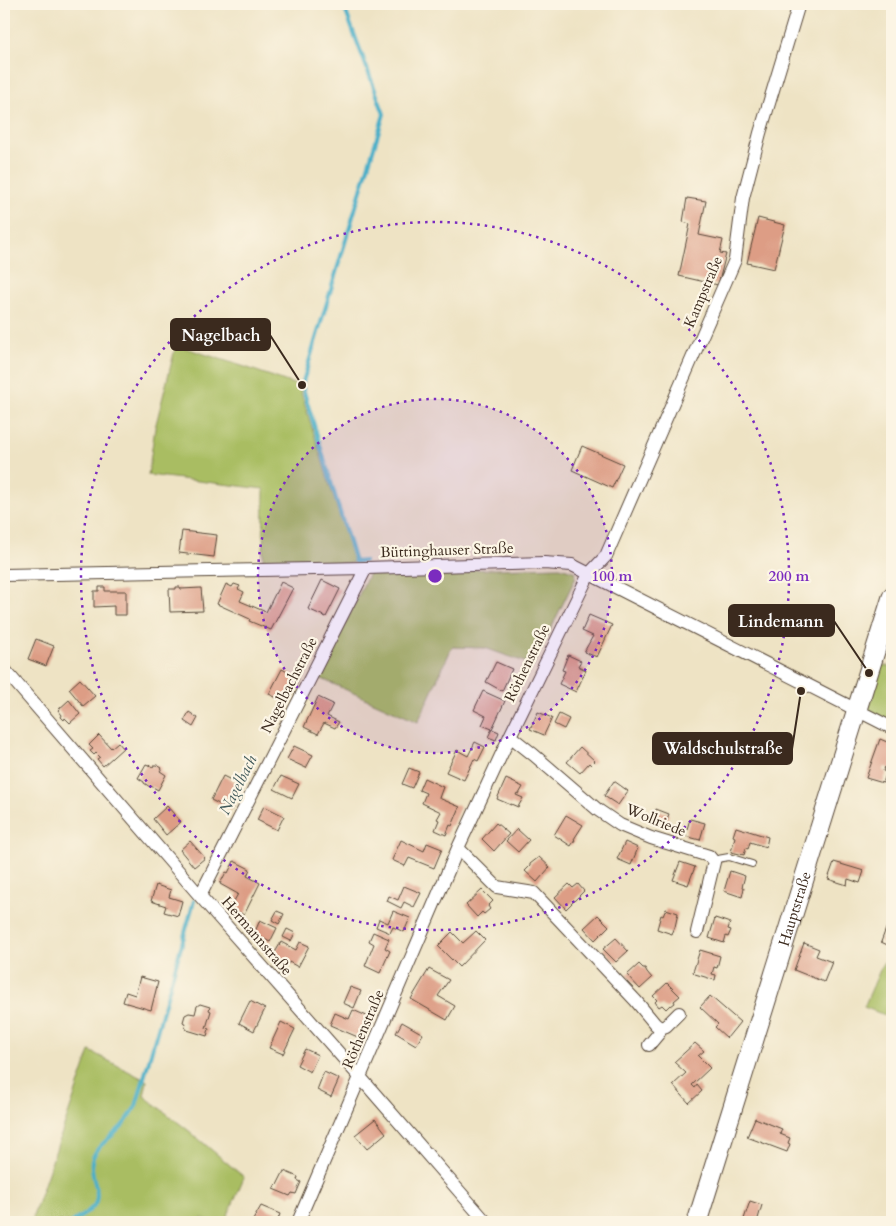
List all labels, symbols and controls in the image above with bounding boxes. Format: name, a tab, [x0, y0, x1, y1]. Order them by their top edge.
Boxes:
street label: Kampstraße	[679, 253, 727, 331]
callout: Nagelbach	[171, 319, 270, 350]
text: Nagelbach	[182, 325, 260, 347]
street label: Büttinghauser Straße	[380, 538, 514, 562]
text: 100 m	[592, 566, 633, 586]
text: 200 m	[769, 566, 810, 586]
centre of rings	[426, 567, 444, 585]
callout: Lindemann	[729, 605, 834, 636]
text: Lindemann	[738, 611, 825, 633]
street label: Röthenstraße	[500, 621, 555, 705]
street label: Nagelbachstraße	[256, 633, 322, 736]
callout: Waldschulstraße	[653, 733, 792, 764]
text: Waldschulstraße	[662, 738, 783, 760]
water label: Nagelbach	[214, 751, 262, 819]
street label: Wollriede	[622, 798, 689, 841]
street label: Hauptstraße	[774, 869, 816, 949]
street label: Hermannstraße	[217, 892, 297, 980]
street label: Röthenstraße	[337, 986, 389, 1072]

